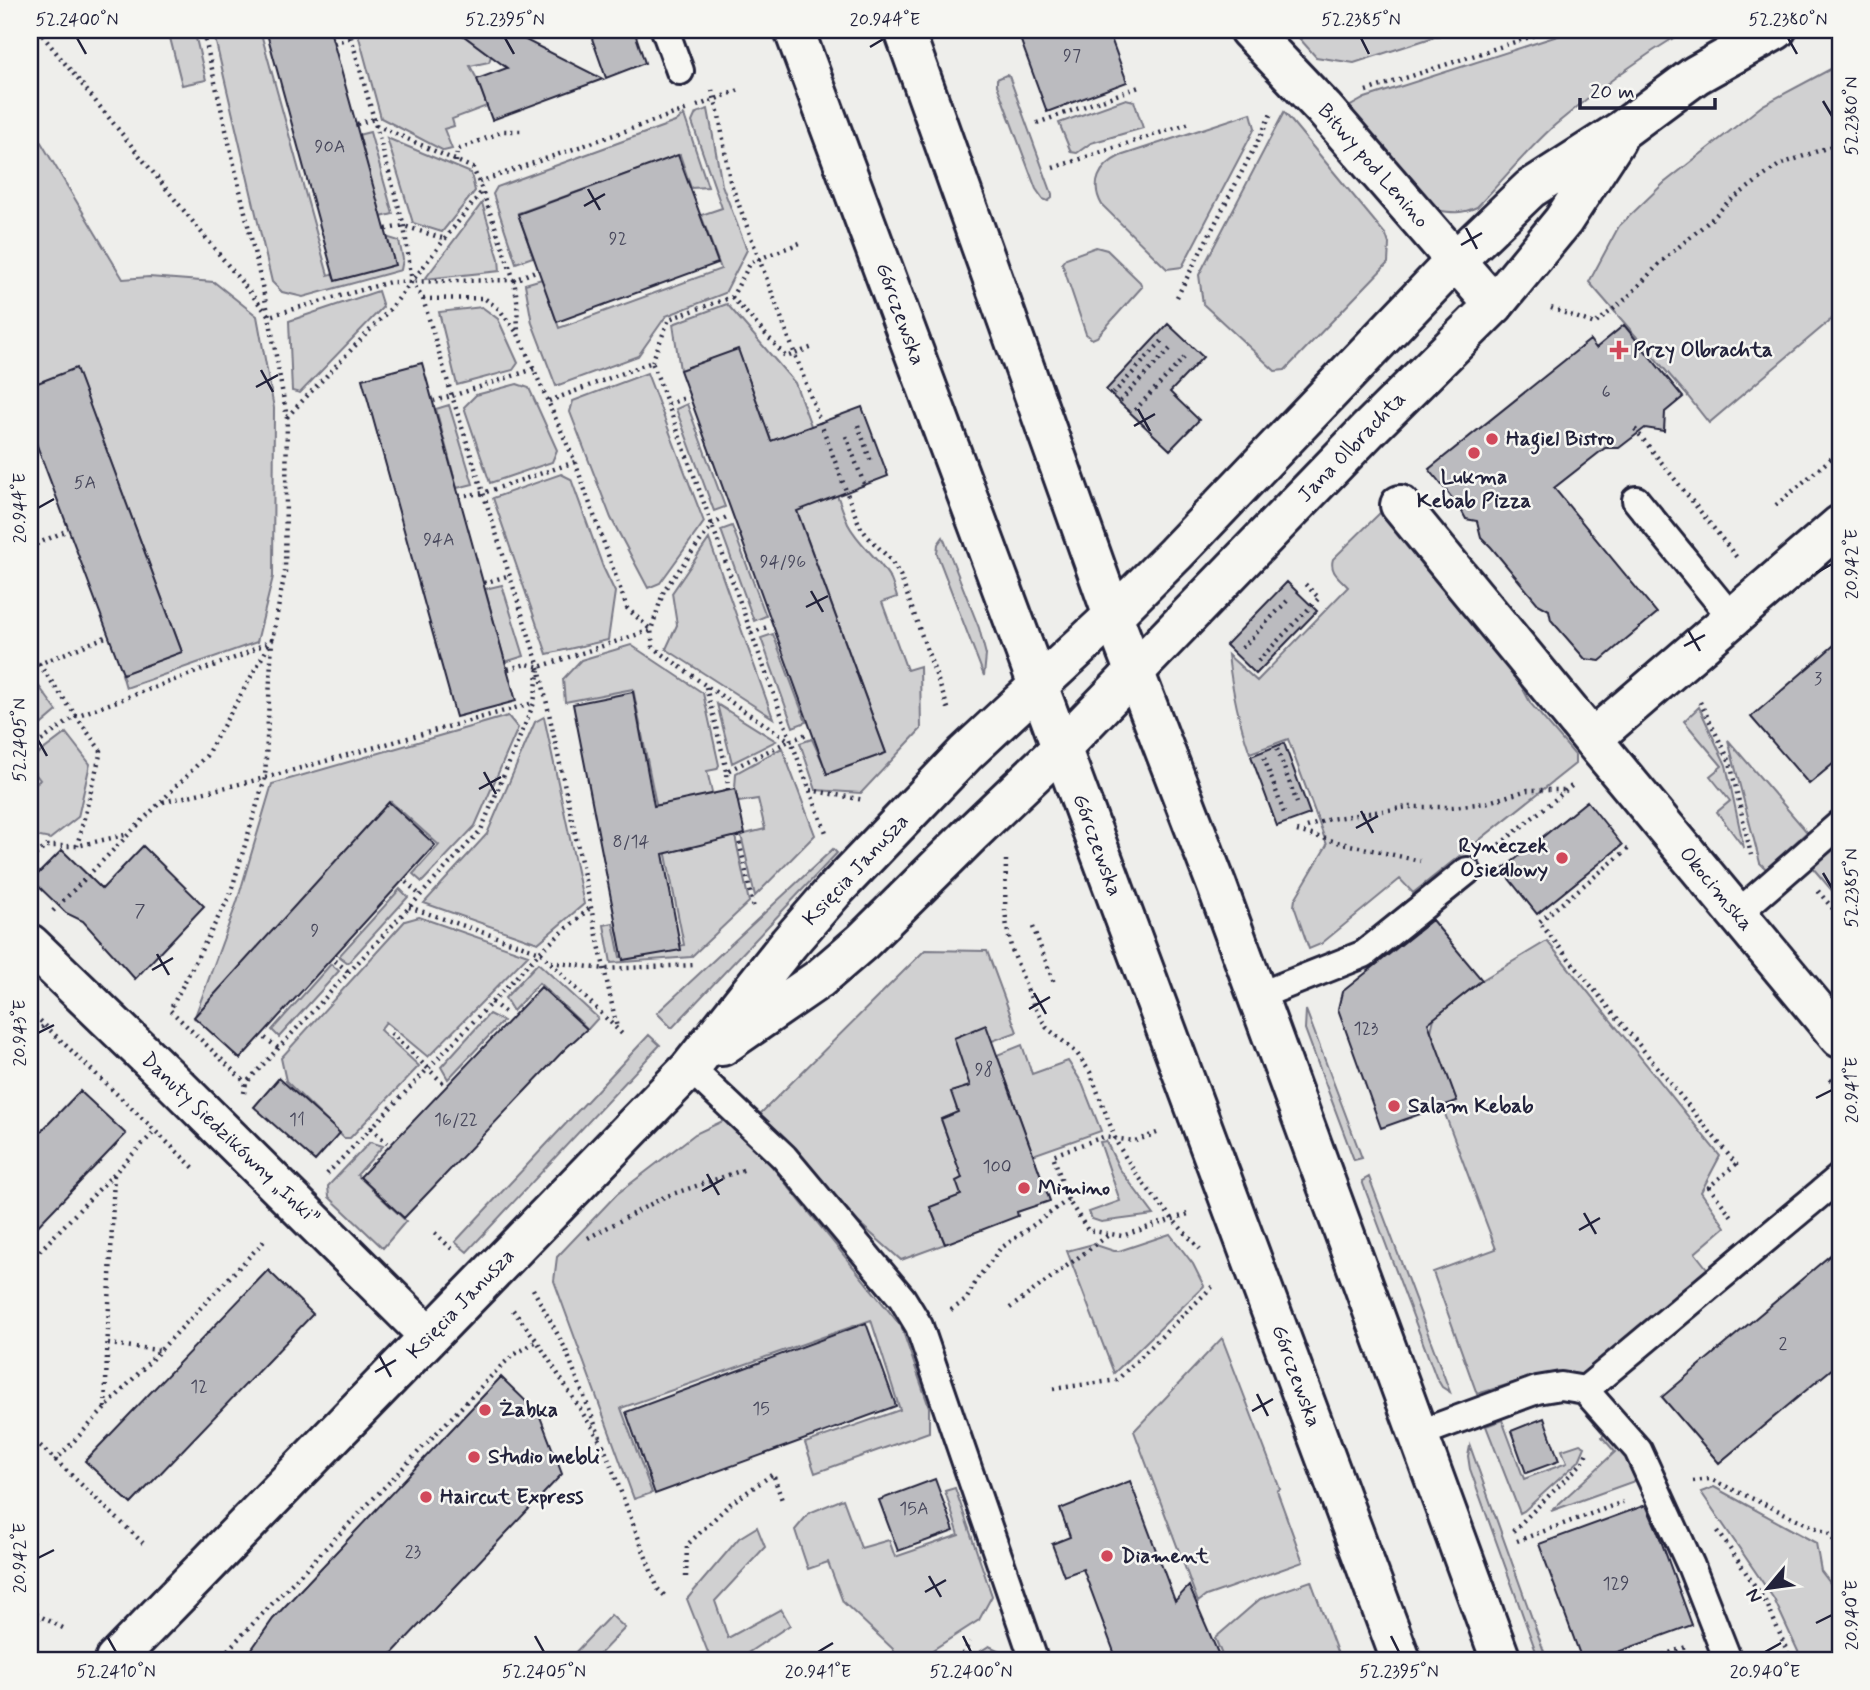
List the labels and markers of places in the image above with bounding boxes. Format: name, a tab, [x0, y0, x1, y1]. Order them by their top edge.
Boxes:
place label: Przy Olbrachta	[1633, 336, 1773, 364]
marker: Przy Olbrachta	[1611, 342, 1627, 358]
place label: Hagiel Bistro	[1506, 425, 1615, 455]
marker: Hagiel Bistro	[1484, 431, 1500, 447]
marker: Lukma Kebab Pizza	[1466, 445, 1482, 461]
place label: Lukma Kebab Pizza	[1417, 463, 1532, 515]
place label: Ryneczek Osiedlowy	[1458, 832, 1549, 884]
marker: Ryneczek Osiedlowy	[1554, 850, 1570, 866]
place label: Salam Kebab	[1408, 1092, 1533, 1120]
marker: Salam Kebab	[1386, 1098, 1402, 1114]
place label: Mimino	[1038, 1174, 1110, 1202]
marker: Mimino	[1016, 1180, 1032, 1196]
place label: Żabka	[499, 1396, 558, 1424]
marker: Żabka	[477, 1402, 493, 1418]
place label: Studio mebli	[488, 1443, 600, 1471]
marker: Studio mebli	[466, 1449, 482, 1465]
place label: Haircut Express	[440, 1483, 584, 1511]
marker: Haircut Express	[418, 1489, 434, 1505]
place label: Diament	[1121, 1542, 1209, 1570]
marker: Diament	[1099, 1548, 1115, 1564]

